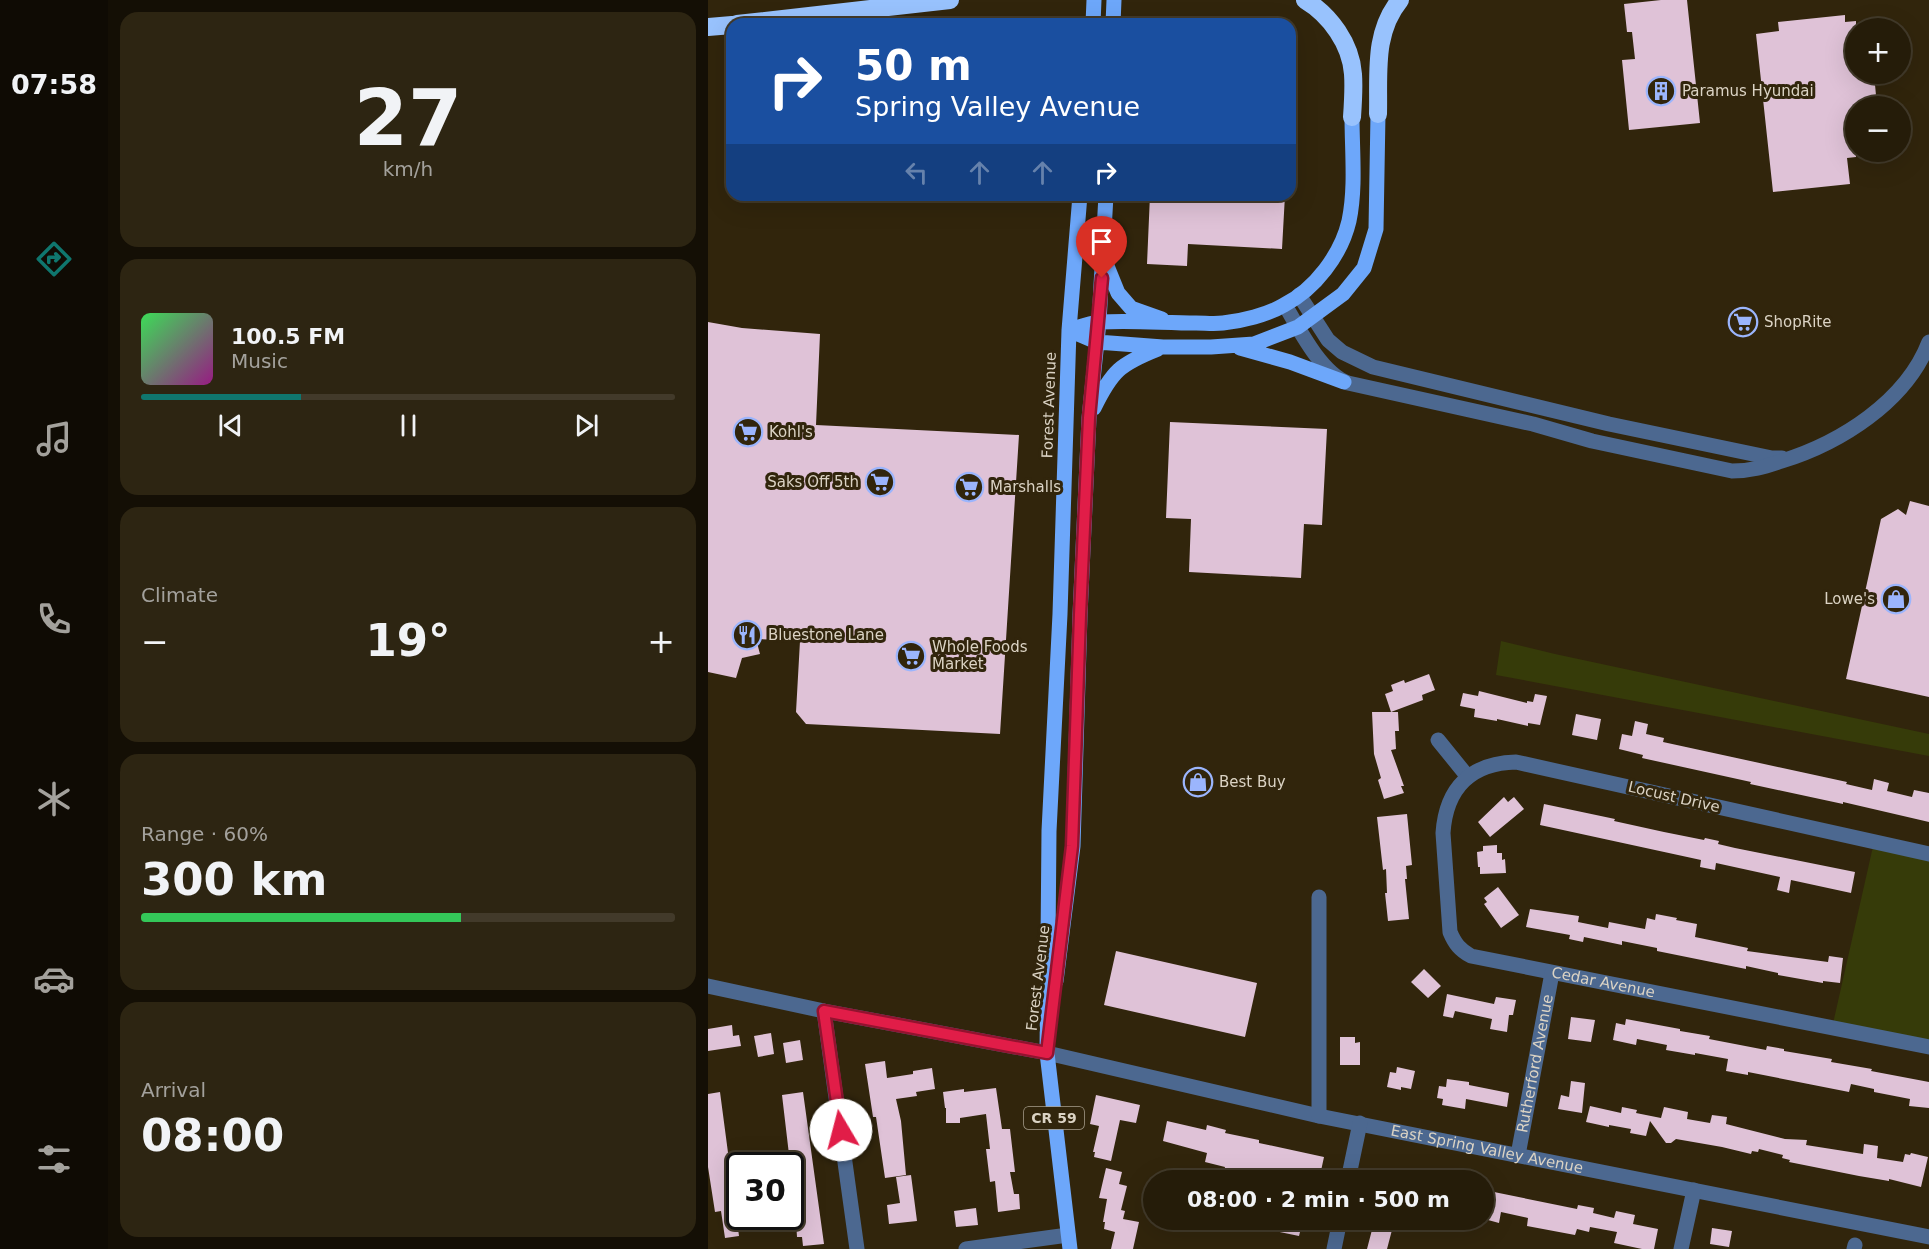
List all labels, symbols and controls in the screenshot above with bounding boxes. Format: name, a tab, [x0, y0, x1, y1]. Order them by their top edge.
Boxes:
map controls	[1845, 18, 1911, 162]
button: +	[1845, 18, 1911, 84]
text: 50 m	[855, 41, 972, 90]
icon: right	[756, 42, 834, 120]
text: 07:58	[11, 69, 97, 100]
text: 27	[354, 73, 462, 163]
building icon: Paramus Hyundai	[1645, 75, 1677, 107]
place label: Paramus Hyundai	[1682, 82, 1814, 100]
text: Spring Valley Avenue	[855, 91, 1140, 122]
button: −	[1845, 96, 1911, 162]
icon: left	[900, 156, 933, 189]
icon: ahead	[963, 156, 996, 189]
icon: ahead	[1026, 156, 1059, 189]
icon: right	[1089, 156, 1122, 189]
text: km/h	[383, 157, 433, 181]
pin	[1076, 216, 1127, 278]
icon: arrive	[1085, 225, 1118, 258]
icon: directions	[33, 238, 75, 280]
supermarket icon: ShopRite	[1727, 306, 1759, 338]
place label: ShopRite	[1764, 313, 1831, 331]
text: 100.5 FM	[231, 324, 345, 349]
text: Music	[231, 349, 288, 373]
street label: Forest Avenue	[1038, 351, 1060, 459]
icon: previous	[214, 409, 247, 442]
icon: pause	[392, 409, 425, 442]
icon: next	[570, 409, 603, 442]
supermarket icon: Kohl's	[732, 416, 764, 448]
icon: music	[33, 418, 75, 460]
place label: Kohl's	[769, 423, 813, 441]
supermarket icon: Saks Off 5th	[864, 466, 896, 498]
supermarket icon: Marshalls	[953, 471, 985, 503]
place label: Saks Off 5th	[767, 473, 859, 491]
place label: Marshalls	[990, 478, 1061, 496]
text: Climate	[141, 583, 218, 607]
shop icon: Lowe's	[1880, 583, 1912, 615]
place label: Lowe's	[1824, 590, 1875, 608]
icon: phone	[33, 598, 75, 640]
text: 19°	[365, 614, 451, 667]
restaurant icon: Bluestone Lane	[731, 619, 763, 651]
text: −	[141, 622, 169, 661]
text: +	[647, 622, 675, 661]
place label: Bluestone Lane	[768, 626, 884, 644]
place label: Whole Foods Market	[932, 638, 1028, 673]
supermarket icon: Whole Foods Market	[895, 640, 927, 672]
shop icon: Best Buy	[1182, 766, 1214, 798]
place label: Best Buy	[1219, 773, 1286, 791]
icon: climate	[33, 778, 75, 820]
street label: Locust Drive	[1626, 778, 1722, 816]
text: Range · 60%	[141, 822, 268, 846]
text: 300 km	[141, 853, 327, 906]
street label: Forest Avenue	[1023, 924, 1053, 1032]
icon: car	[33, 958, 75, 1000]
street label: Cedar Avenue	[1550, 963, 1657, 1001]
street label: Rutherford Avenue	[1513, 993, 1557, 1134]
text: Arrival	[141, 1078, 206, 1102]
position arrow	[809, 1098, 873, 1162]
road number: CR 59	[1024, 1107, 1084, 1129]
text: 08:00	[141, 1109, 284, 1162]
street label: East Spring Valley Avenue	[1389, 1121, 1585, 1177]
icon: filters	[33, 1138, 75, 1180]
speed limit sign: 30	[726, 1152, 804, 1230]
text: 08:00 · 2 min · 500 m	[1187, 1187, 1450, 1212]

